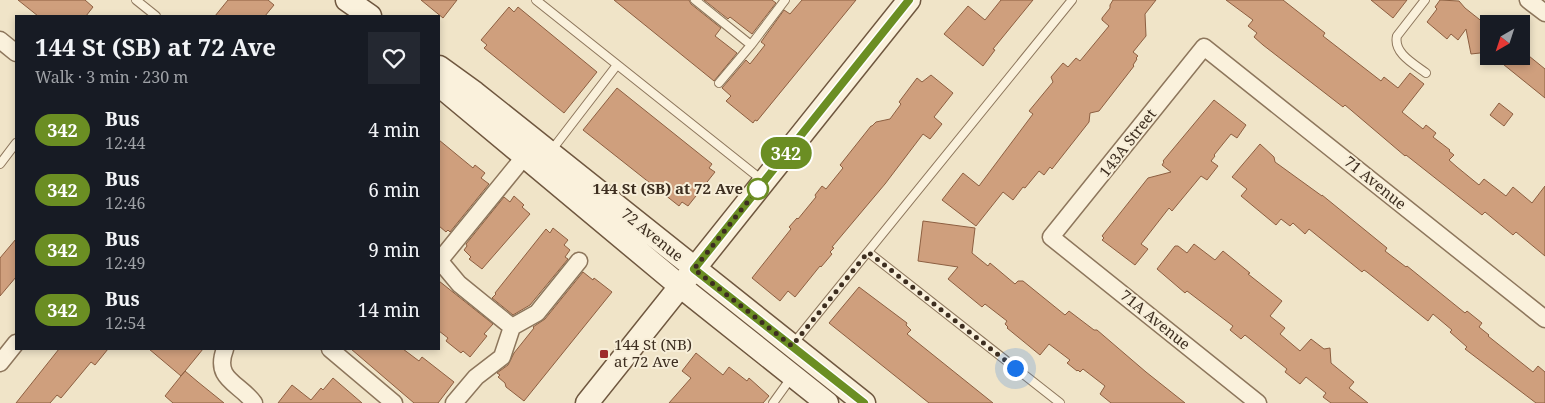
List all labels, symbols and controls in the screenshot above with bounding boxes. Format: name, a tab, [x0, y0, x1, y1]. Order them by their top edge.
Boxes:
north arrow	[1480, 15, 1530, 65]
map controls	[1480, 15, 1530, 65]
text: 144 St (SB) at 72 Ave	[35, 30, 276, 63]
button: heart	[368, 32, 420, 84]
text: Walk · 3 min · 230 m	[35, 66, 188, 88]
street label: 143A Street	[1094, 104, 1160, 181]
text: Bus	[105, 106, 140, 132]
text: 4 min	[368, 117, 420, 143]
text: 342	[47, 118, 78, 142]
text: 12:44	[105, 132, 145, 154]
line badge: 342	[757, 137, 815, 169]
text: 342	[771, 141, 801, 165]
street label: 71 Avenue	[1340, 151, 1411, 213]
text: Bus	[105, 166, 140, 192]
text: 6 min	[368, 177, 420, 203]
text: 342	[47, 178, 78, 202]
place label: 144 St (SB) at 72 Ave	[592, 178, 743, 198]
marker: 144 St (SB) at 72 Ave	[747, 178, 769, 200]
text: 12:46	[105, 192, 145, 214]
street label: 72 Avenue	[617, 203, 688, 265]
text: Bus	[105, 226, 140, 252]
text: 9 min	[368, 237, 420, 263]
text: 342	[47, 238, 78, 262]
text: 12:49	[105, 252, 145, 274]
street label: 71A Avenue	[1116, 285, 1195, 354]
text: Bus	[105, 286, 140, 312]
text: 14 min	[358, 297, 420, 323]
text: 342	[47, 298, 78, 322]
text: 12:54	[105, 312, 145, 334]
place label: 144 St (NB) at 72 Ave	[614, 334, 692, 371]
marker: 144 St (NB) at 72 Ave	[598, 348, 610, 360]
your location	[1003, 356, 1028, 381]

